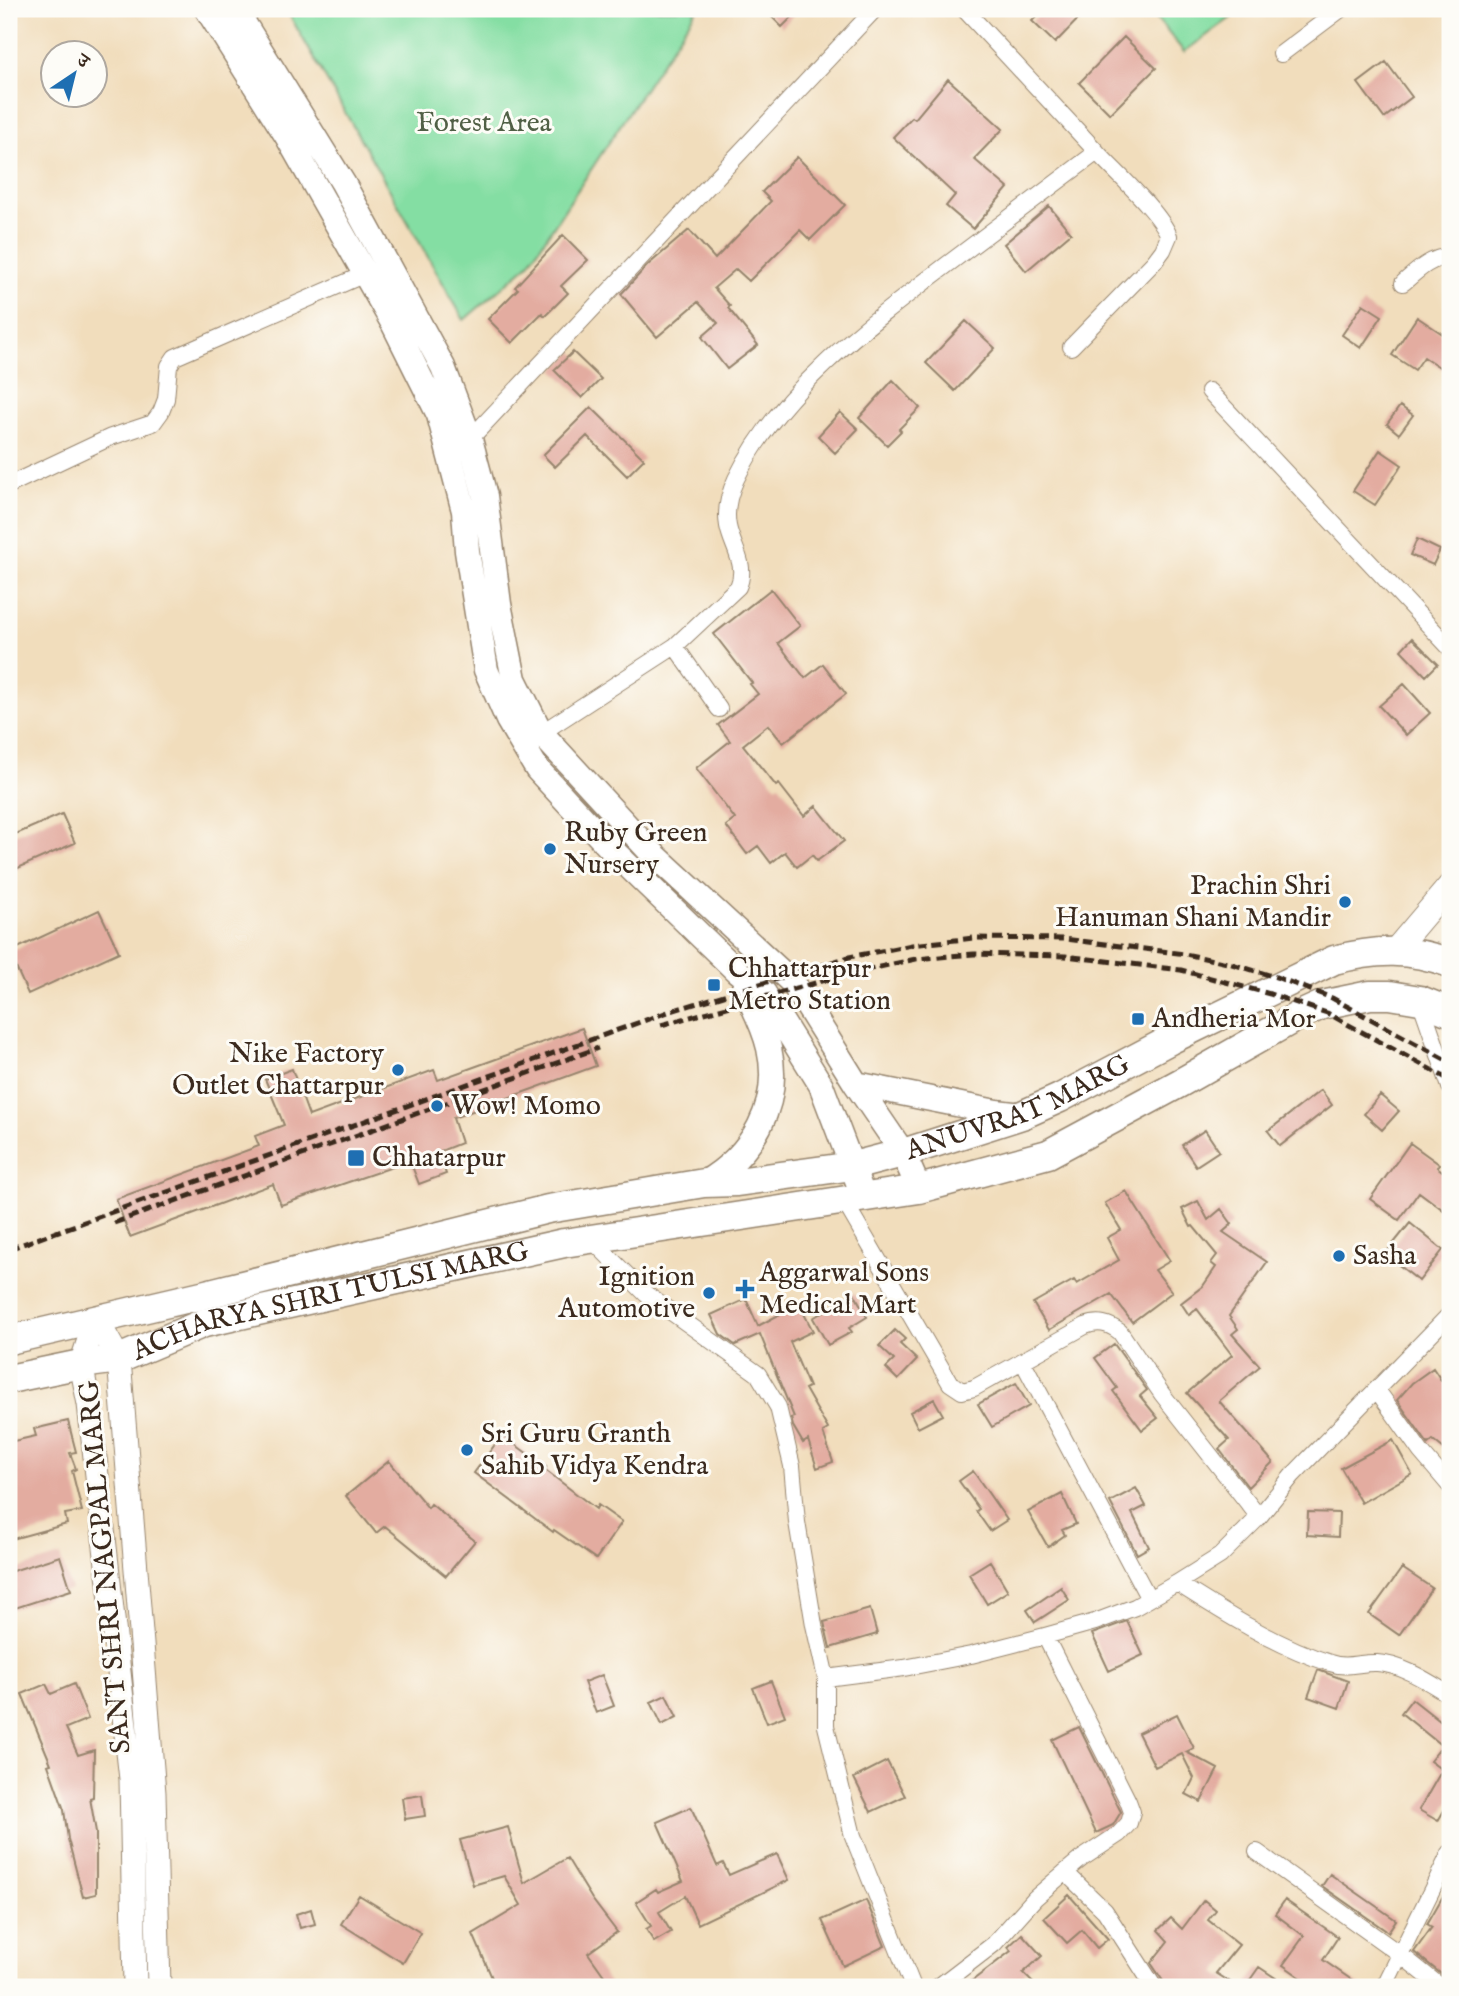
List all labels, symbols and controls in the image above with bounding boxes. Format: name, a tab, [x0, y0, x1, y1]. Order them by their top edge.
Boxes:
north arrow	[38, 38, 108, 108]
text: उ	[70, 48, 95, 75]
park label: Forest Area	[416, 106, 553, 141]
place label: Ruby Green Nursery	[564, 816, 708, 883]
marker: Ruby Green Nursery	[542, 841, 558, 857]
place label: Prachin Shri Hanuman Shani Mandir	[1055, 869, 1331, 936]
marker: Prachin Shri Hanuman Shani Mandir	[1337, 894, 1353, 910]
place label: Chhattarpur Metro Station	[728, 952, 891, 1019]
marker: Chhattarpur Metro Station	[706, 977, 722, 993]
place label: Andheria Mor	[1151, 1002, 1316, 1037]
marker: Andheria Mor	[1130, 1011, 1146, 1027]
place label: Nike Factory Outlet Chattarpur	[172, 1037, 384, 1104]
street label: ANUVRAT MARG	[900, 1047, 1136, 1169]
marker: Nike Factory Outlet Chattarpur	[390, 1062, 406, 1078]
place label: Wow! Momo	[451, 1089, 601, 1124]
marker: Wow! Momo	[429, 1098, 445, 1114]
place label: Chhatarpur	[372, 1141, 506, 1176]
marker: Chhatarpur	[346, 1148, 366, 1168]
street label: ACHARYA SHRI TULSI MARG	[126, 1234, 533, 1369]
place label: Sasha	[1353, 1239, 1417, 1274]
marker: Sasha	[1331, 1248, 1347, 1264]
place label: Aggarwal Sons Medical Mart	[758, 1256, 929, 1323]
place label: Ignition Automotive	[557, 1260, 695, 1327]
marker: Aggarwal Sons Medical Mart	[737, 1281, 753, 1297]
marker: Ignition Automotive	[701, 1285, 717, 1301]
street label: SANT SHRI NAGPAL MARG	[72, 1378, 140, 1755]
place label: Sri Guru Granth Sahib Vidya Kendra	[481, 1417, 709, 1484]
marker: Sri Guru Granth Sahib Vidya Kendra	[459, 1442, 475, 1458]

